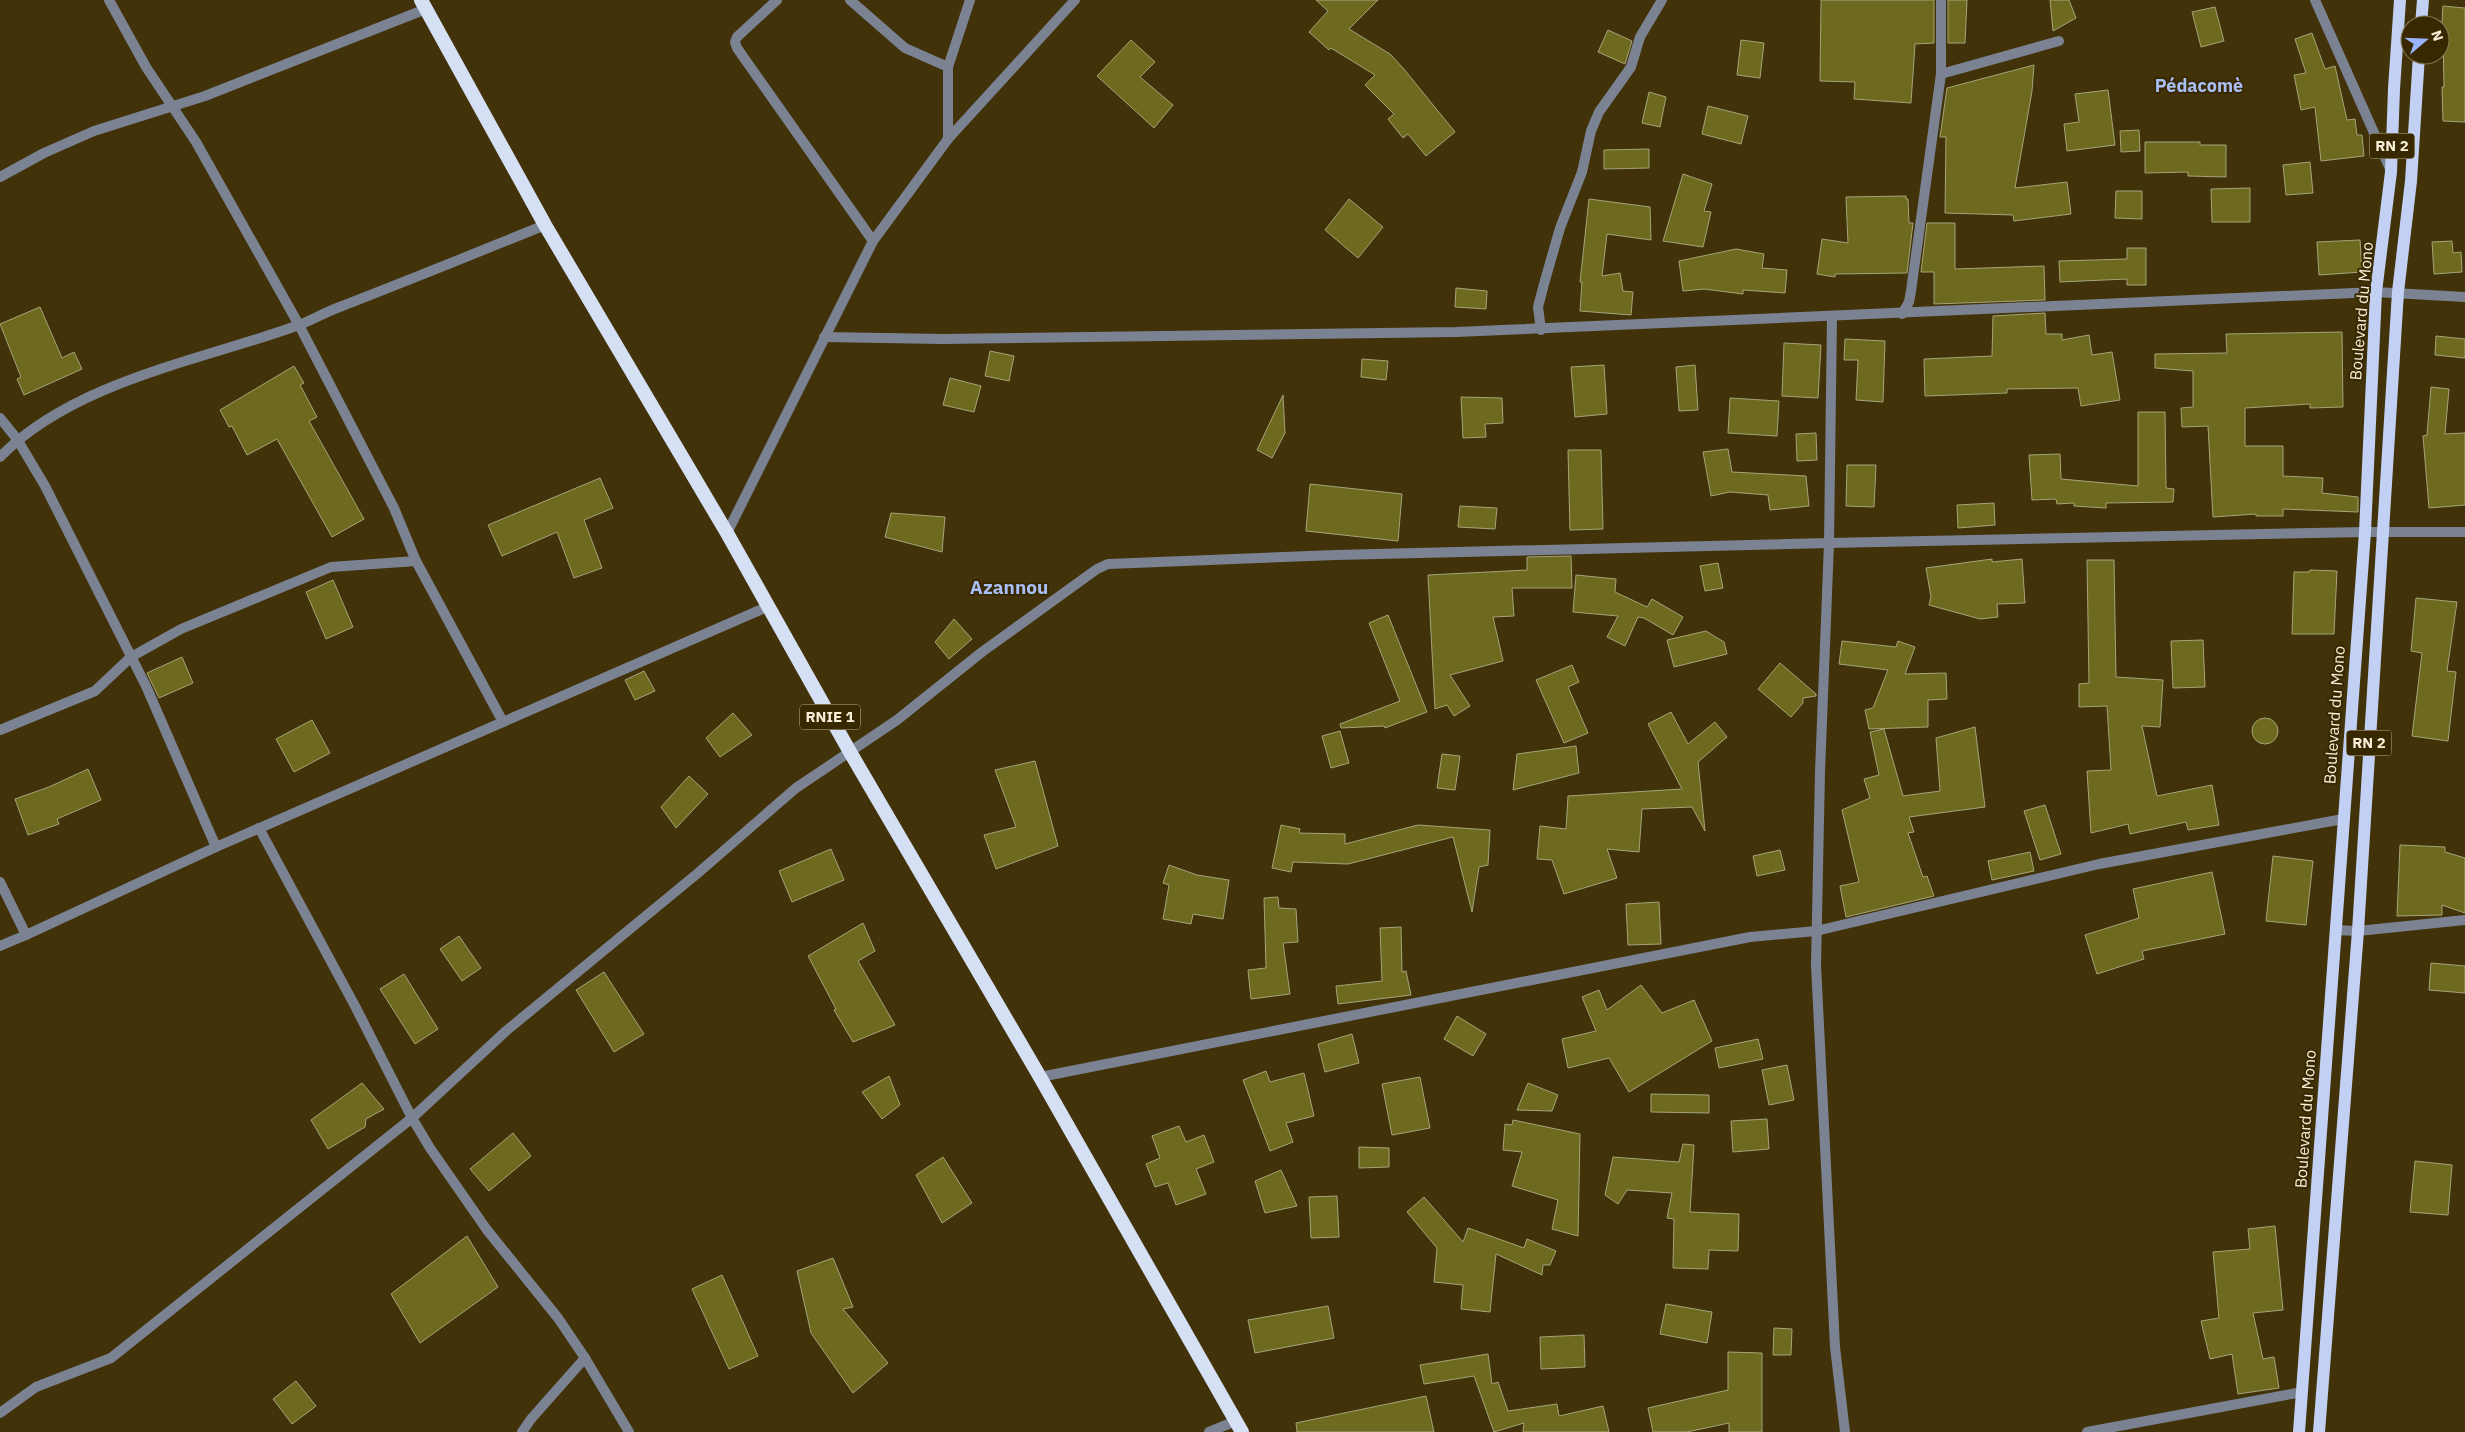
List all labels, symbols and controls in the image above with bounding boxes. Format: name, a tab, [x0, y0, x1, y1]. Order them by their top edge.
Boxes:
north arrow	[2400, 15, 2450, 65]
text: N	[2427, 28, 2447, 43]
district label: Pédacomè	[2155, 74, 2243, 97]
road number: RN 2	[2370, 134, 2414, 158]
street label: Boulevard du Mono	[2345, 241, 2377, 381]
district label: Azannou	[970, 575, 1048, 599]
street label: Boulevard du Mono	[2319, 645, 2349, 785]
road number: RNIE 1	[800, 704, 860, 730]
road number: RN 2	[2346, 730, 2392, 756]
street label: Boulevard du Mono	[2290, 1049, 2320, 1189]

